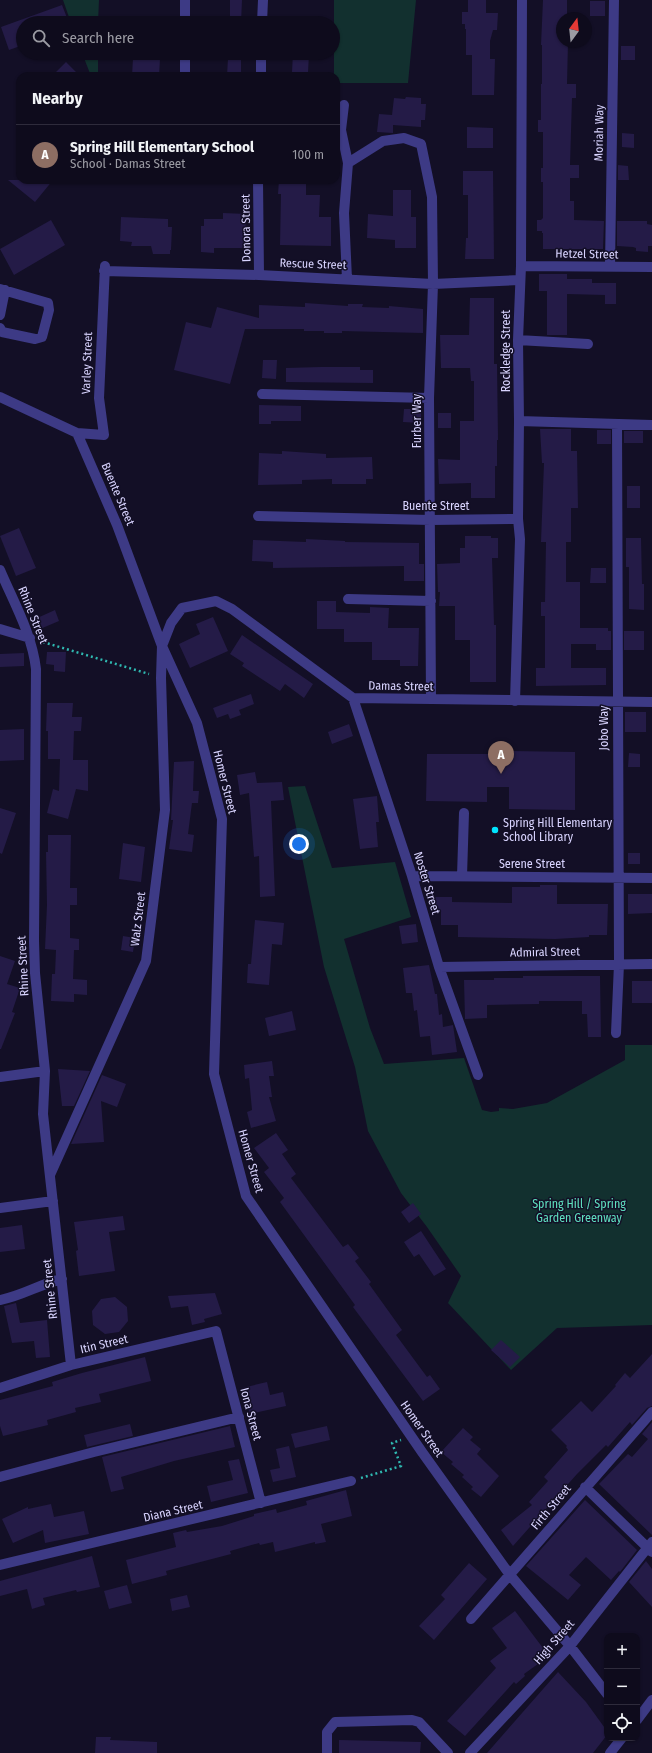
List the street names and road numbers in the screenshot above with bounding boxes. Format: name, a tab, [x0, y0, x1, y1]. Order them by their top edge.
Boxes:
street label: Moriah Way	[592, 104, 607, 162]
street label: Donora Street	[238, 194, 254, 262]
street label: Hetzel Street	[555, 246, 619, 262]
street label: Rescue Street	[279, 256, 347, 272]
street label: Rockledge Street	[499, 310, 513, 392]
street label: Varley Street	[79, 332, 95, 394]
street label: Furber Way	[410, 393, 424, 448]
street label: Buente Street	[98, 460, 138, 528]
street label: Buente Street	[402, 499, 470, 513]
street label: Rhine Street	[15, 584, 51, 646]
street label: Damas Street	[368, 678, 434, 694]
street label: Jobo Way	[597, 705, 611, 750]
street label: Homer Street	[210, 749, 240, 815]
street label: Noster Street	[411, 850, 443, 916]
street label: Serene Street	[499, 857, 565, 871]
street label: Walz Street	[128, 891, 148, 947]
street label: Rhine Street	[14, 935, 32, 997]
street label: Admiral Street	[510, 944, 580, 960]
street label: Homer Street	[235, 1128, 267, 1194]
street label: Rhine Street	[40, 1258, 60, 1320]
street label: Itin Street	[79, 1332, 129, 1356]
street label: Iona Street	[237, 1386, 265, 1442]
street label: Homer Street	[398, 1398, 446, 1460]
street label: Firth Street	[528, 1482, 574, 1532]
street label: Diana Street	[142, 1497, 204, 1525]
street label: High Street	[531, 1617, 577, 1667]

